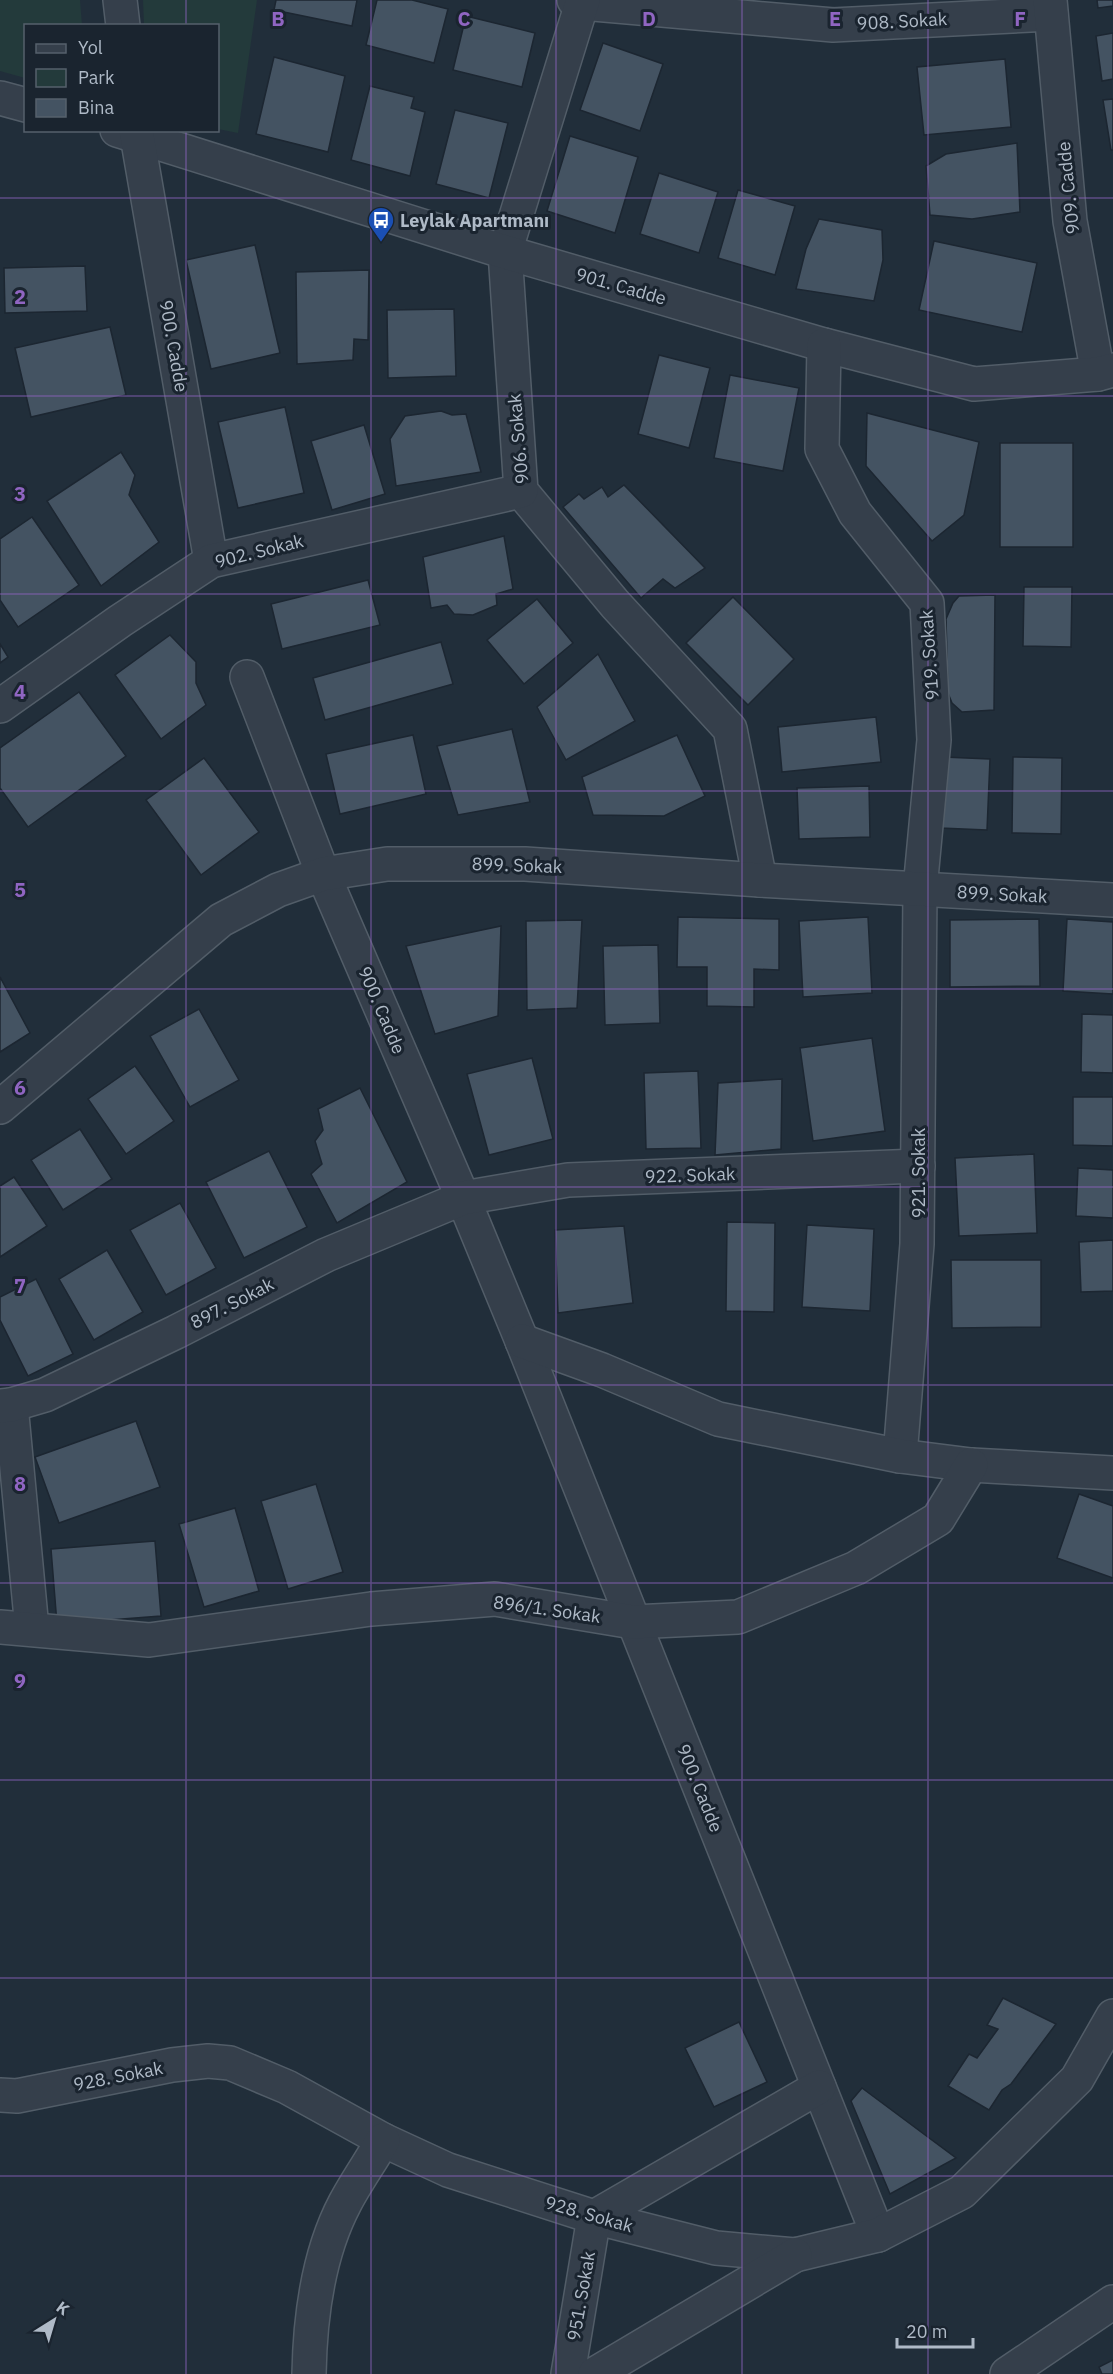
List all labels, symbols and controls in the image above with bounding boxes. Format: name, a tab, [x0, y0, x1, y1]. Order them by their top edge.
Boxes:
text: B	[271, 5, 285, 32]
text: C	[457, 5, 471, 32]
text: D	[642, 5, 656, 32]
text: E	[829, 5, 841, 32]
text: F	[1014, 5, 1026, 32]
street label: 908. Sokak	[856, 7, 948, 35]
legend	[24, 24, 219, 132]
text: Yol	[78, 36, 103, 59]
text: Park	[78, 66, 115, 89]
text: Bina	[78, 96, 114, 119]
street label: 909. Cadde	[1052, 140, 1084, 236]
bus stop icon: Leylak Apartmanı	[366, 205, 396, 243]
place label: Leylak Apartmanı	[400, 209, 549, 232]
street label: 901. Cadde	[573, 262, 669, 310]
text: 2	[14, 283, 26, 310]
street label: 900. Cadde	[155, 298, 193, 394]
street label: 906. Sokak	[503, 392, 533, 485]
text: 3	[14, 480, 26, 507]
street label: 902. Sokak	[212, 529, 306, 573]
street label: 919. Sokak	[914, 609, 944, 701]
text: 4	[14, 678, 26, 705]
street label: 899. Sokak	[471, 852, 563, 878]
text: 5	[14, 876, 26, 903]
street label: 899. Sokak	[956, 880, 1048, 908]
street label: 900. Cadde	[353, 963, 411, 1057]
text: 6	[14, 1074, 26, 1101]
street label: 921. Sokak	[907, 1127, 930, 1218]
street label: 922. Sokak	[644, 1162, 736, 1188]
text: 7	[14, 1272, 26, 1299]
street label: 897. Sokak	[186, 1272, 278, 1334]
text: 8	[14, 1470, 26, 1497]
street label: 896/1. Sokak	[492, 1590, 603, 1628]
text: 9	[14, 1667, 26, 1694]
street label: 900. Cadde	[672, 1741, 728, 1836]
street label: 928. Sokak	[71, 2056, 165, 2096]
street label: 928. Sokak	[542, 2190, 636, 2238]
street label: 951. Sokak	[562, 2249, 600, 2343]
north arrow	[24, 2290, 84, 2350]
text: K	[53, 2297, 73, 2319]
scale bar	[897, 2311, 974, 2349]
text: 20 m	[906, 2320, 948, 2343]

